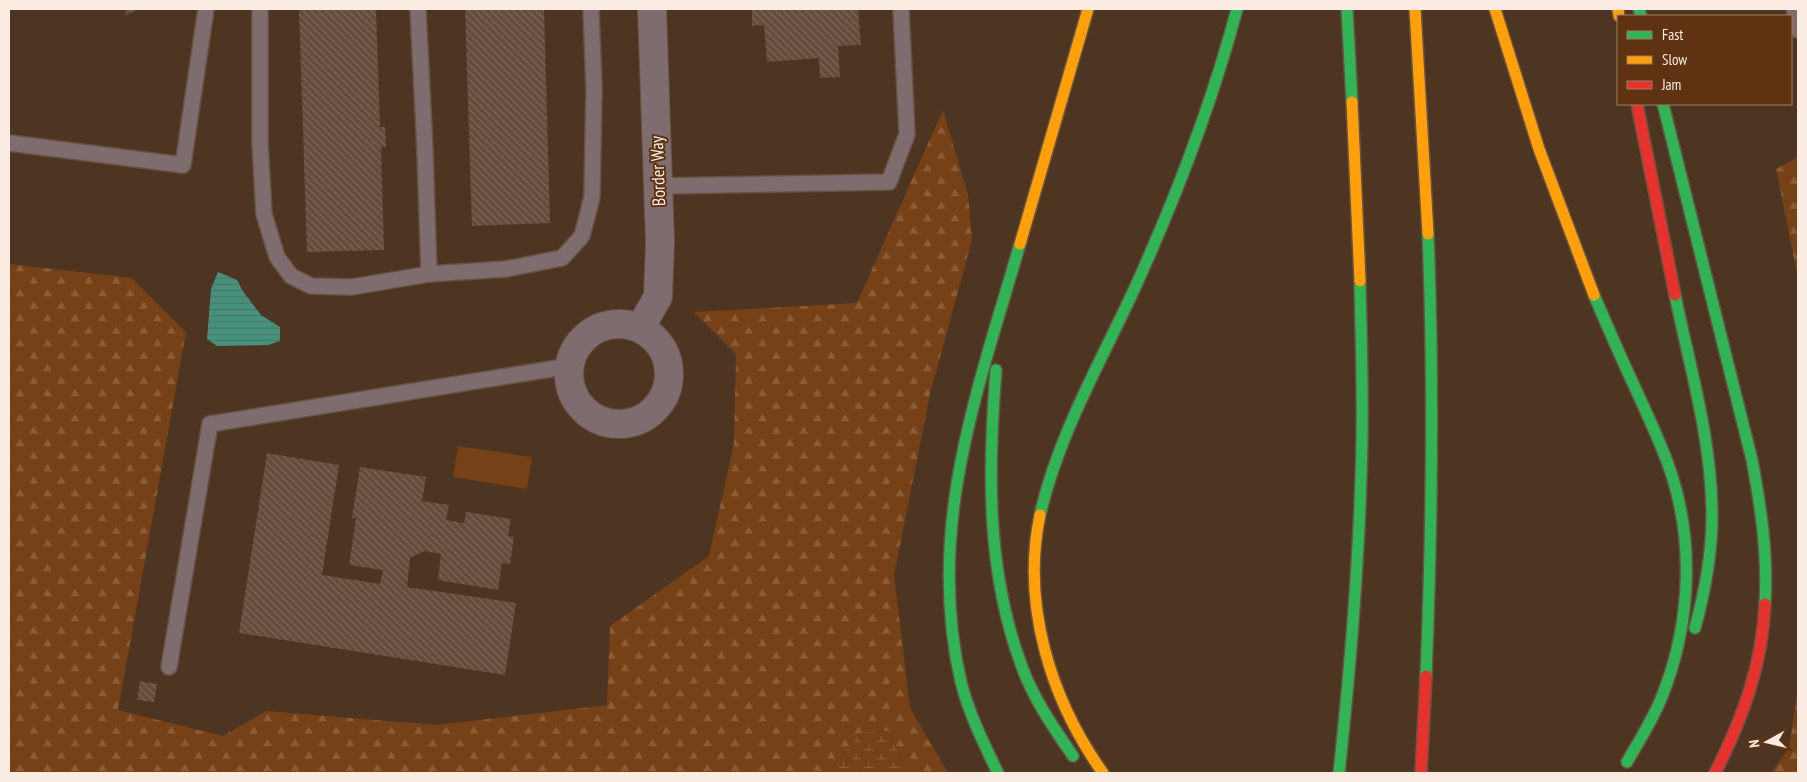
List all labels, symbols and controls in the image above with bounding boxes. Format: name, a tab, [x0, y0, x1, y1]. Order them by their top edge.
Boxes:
legend	[1617, 15, 1792, 105]
text: Fast	[1662, 25, 1683, 44]
text: Slow	[1662, 50, 1687, 69]
text: Jam	[1661, 75, 1681, 94]
street label: Border Way	[645, 135, 670, 207]
north arrow	[1742, 717, 1792, 767]
text: N	[1745, 739, 1764, 749]

